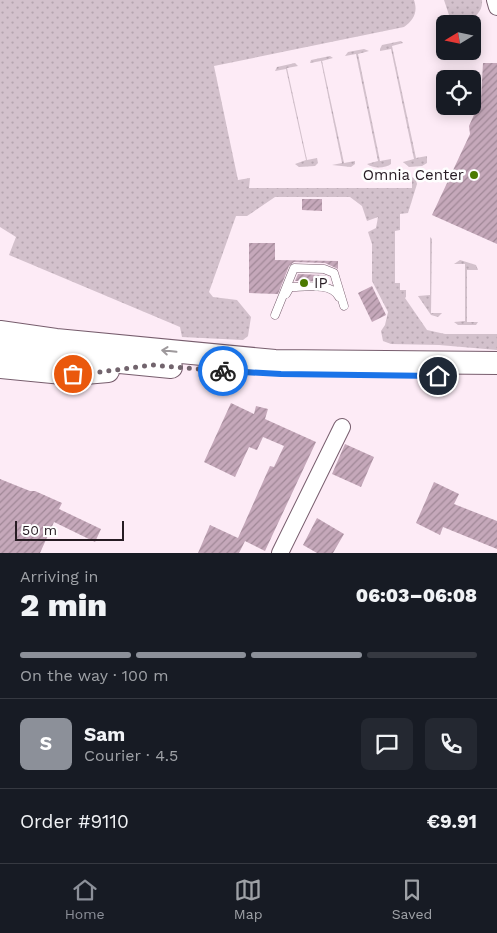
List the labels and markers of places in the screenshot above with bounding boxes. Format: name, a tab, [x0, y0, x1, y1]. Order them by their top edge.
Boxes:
place label: Omnia Center	[363, 166, 464, 184]
marker: Omnia Center	[468, 169, 480, 181]
place label: IP	[314, 274, 328, 292]
marker: IP	[298, 277, 310, 289]
pin	[52, 353, 94, 395]
pin	[417, 355, 459, 397]

